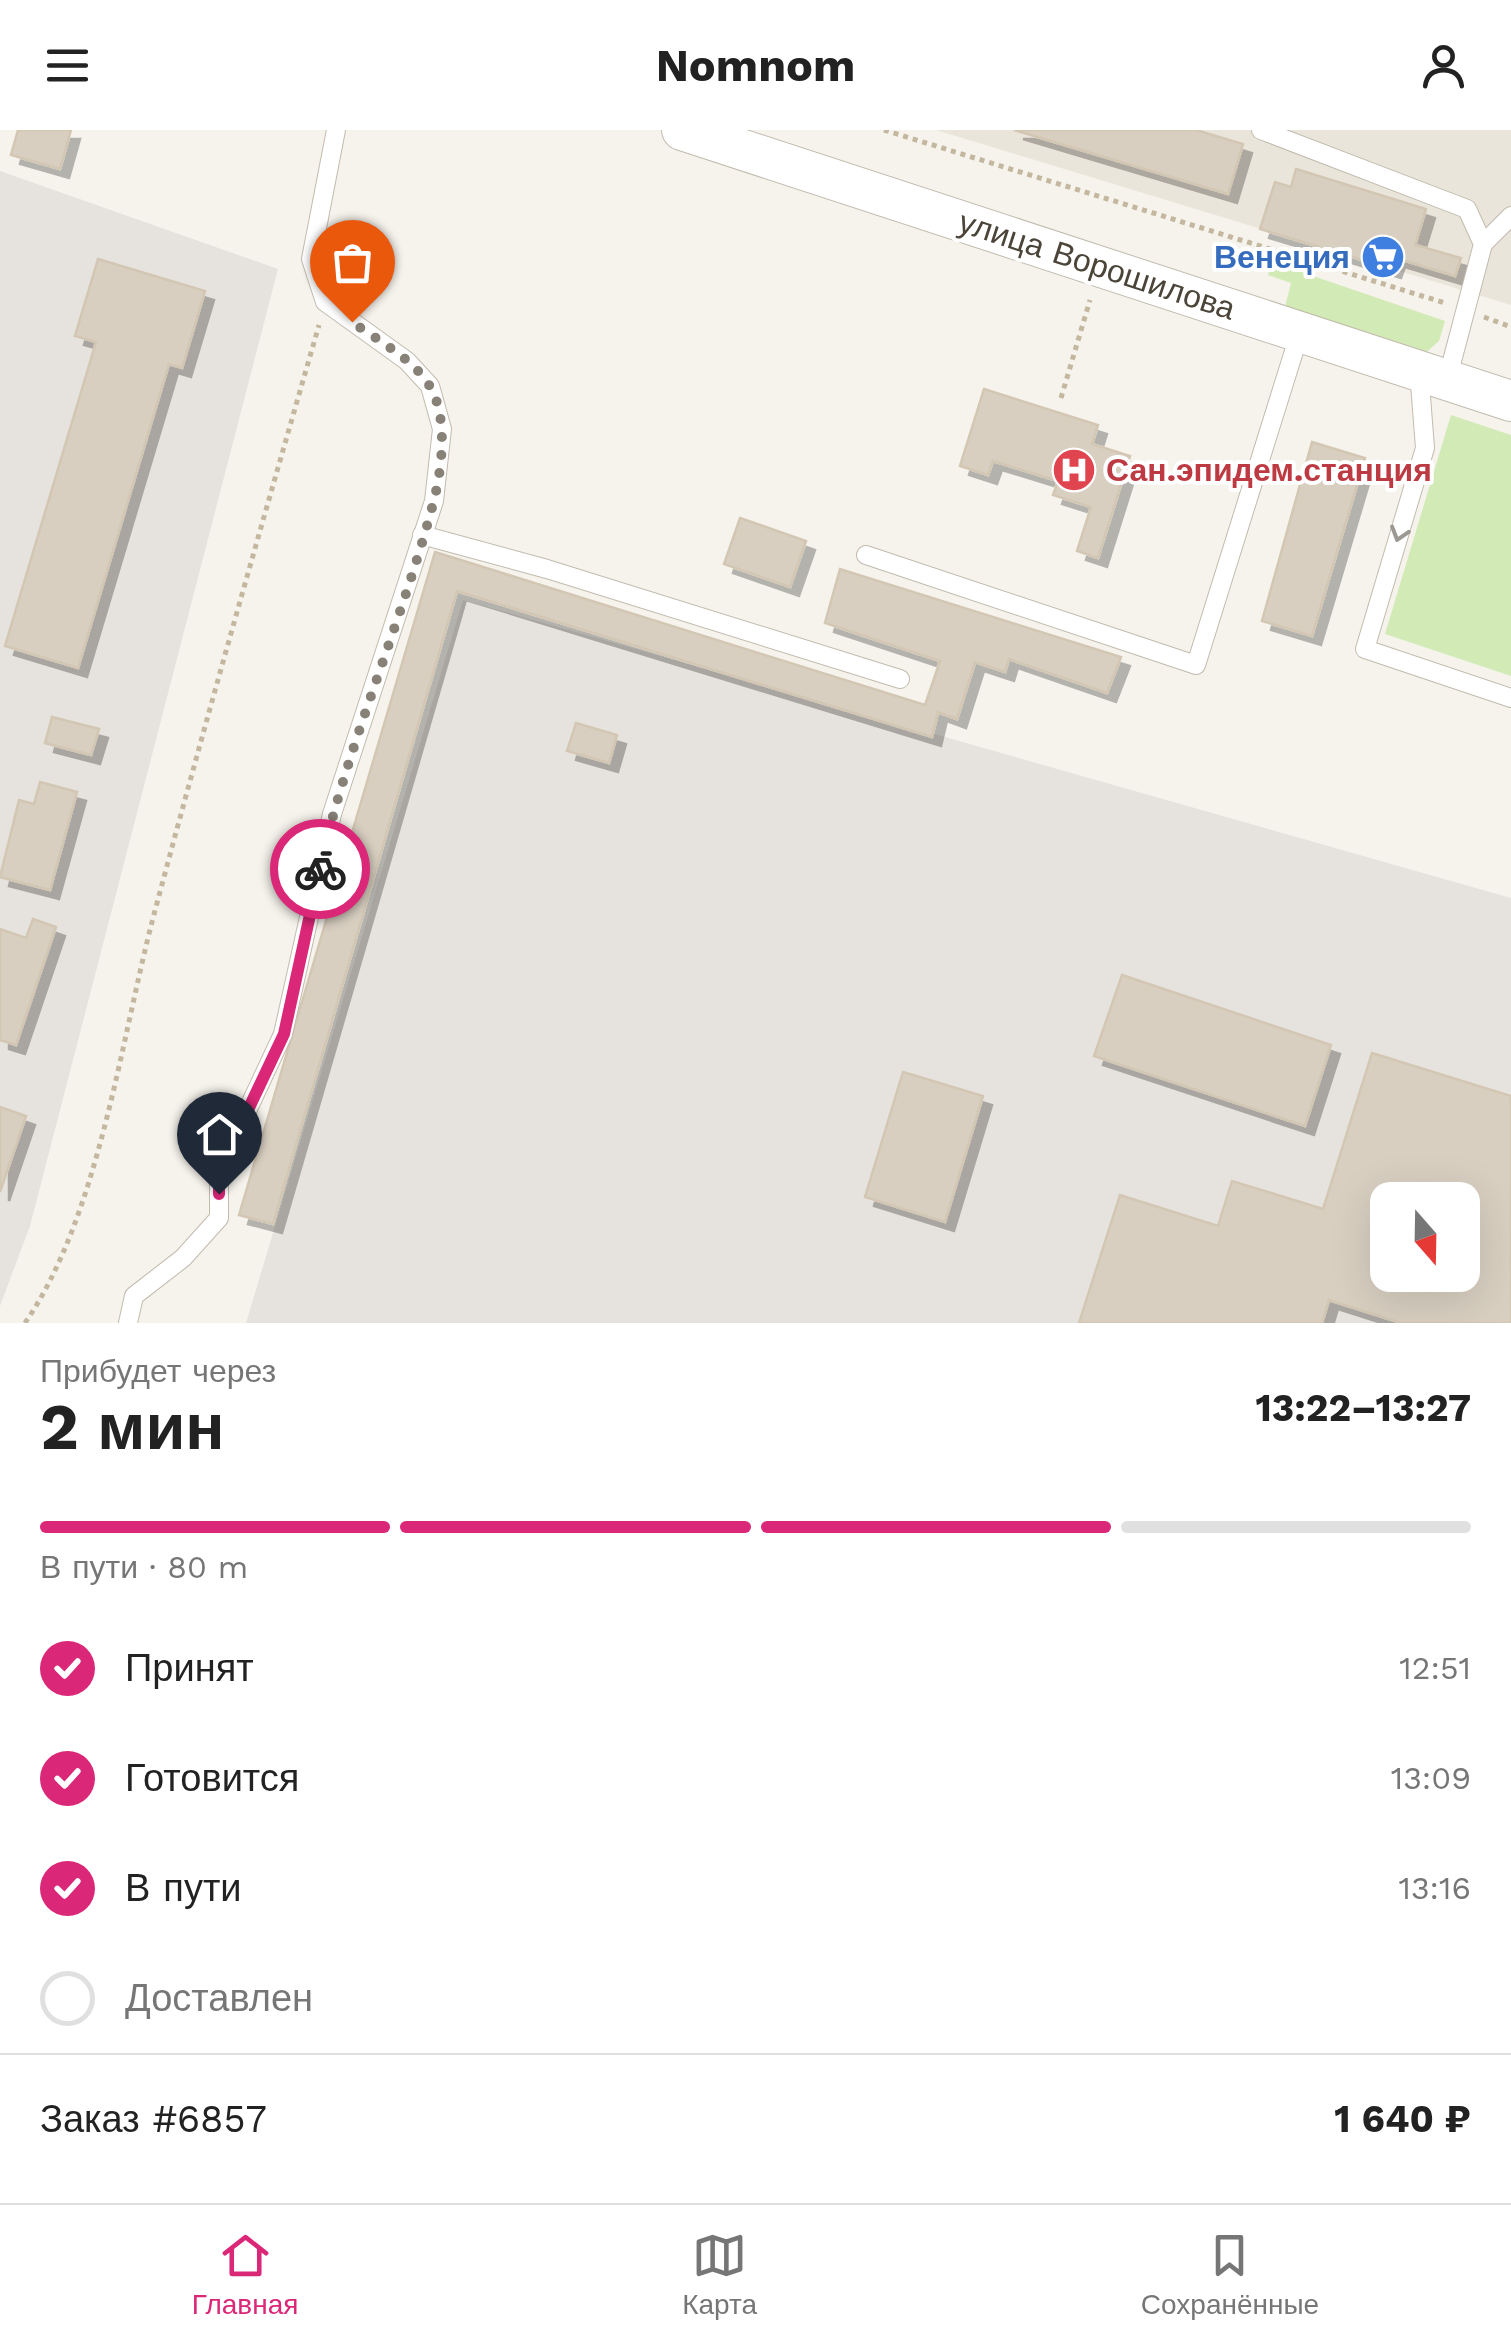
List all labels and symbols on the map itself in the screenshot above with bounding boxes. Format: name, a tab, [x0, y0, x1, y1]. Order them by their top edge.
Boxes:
street label: улица Ворошилова	[954, 202, 1240, 328]
pin	[310, 220, 395, 323]
supermarket icon: Венеция	[1360, 234, 1406, 280]
place label: Венеция	[1214, 238, 1350, 276]
hospital icon: Сан.эпидем.станция	[1051, 447, 1097, 493]
place label: Сан.эпидем.станция	[1106, 451, 1432, 489]
one-way arrow	[1390, 525, 1411, 542]
courier	[270, 819, 370, 919]
pin	[177, 1092, 262, 1195]
north arrow	[1370, 1182, 1480, 1292]

